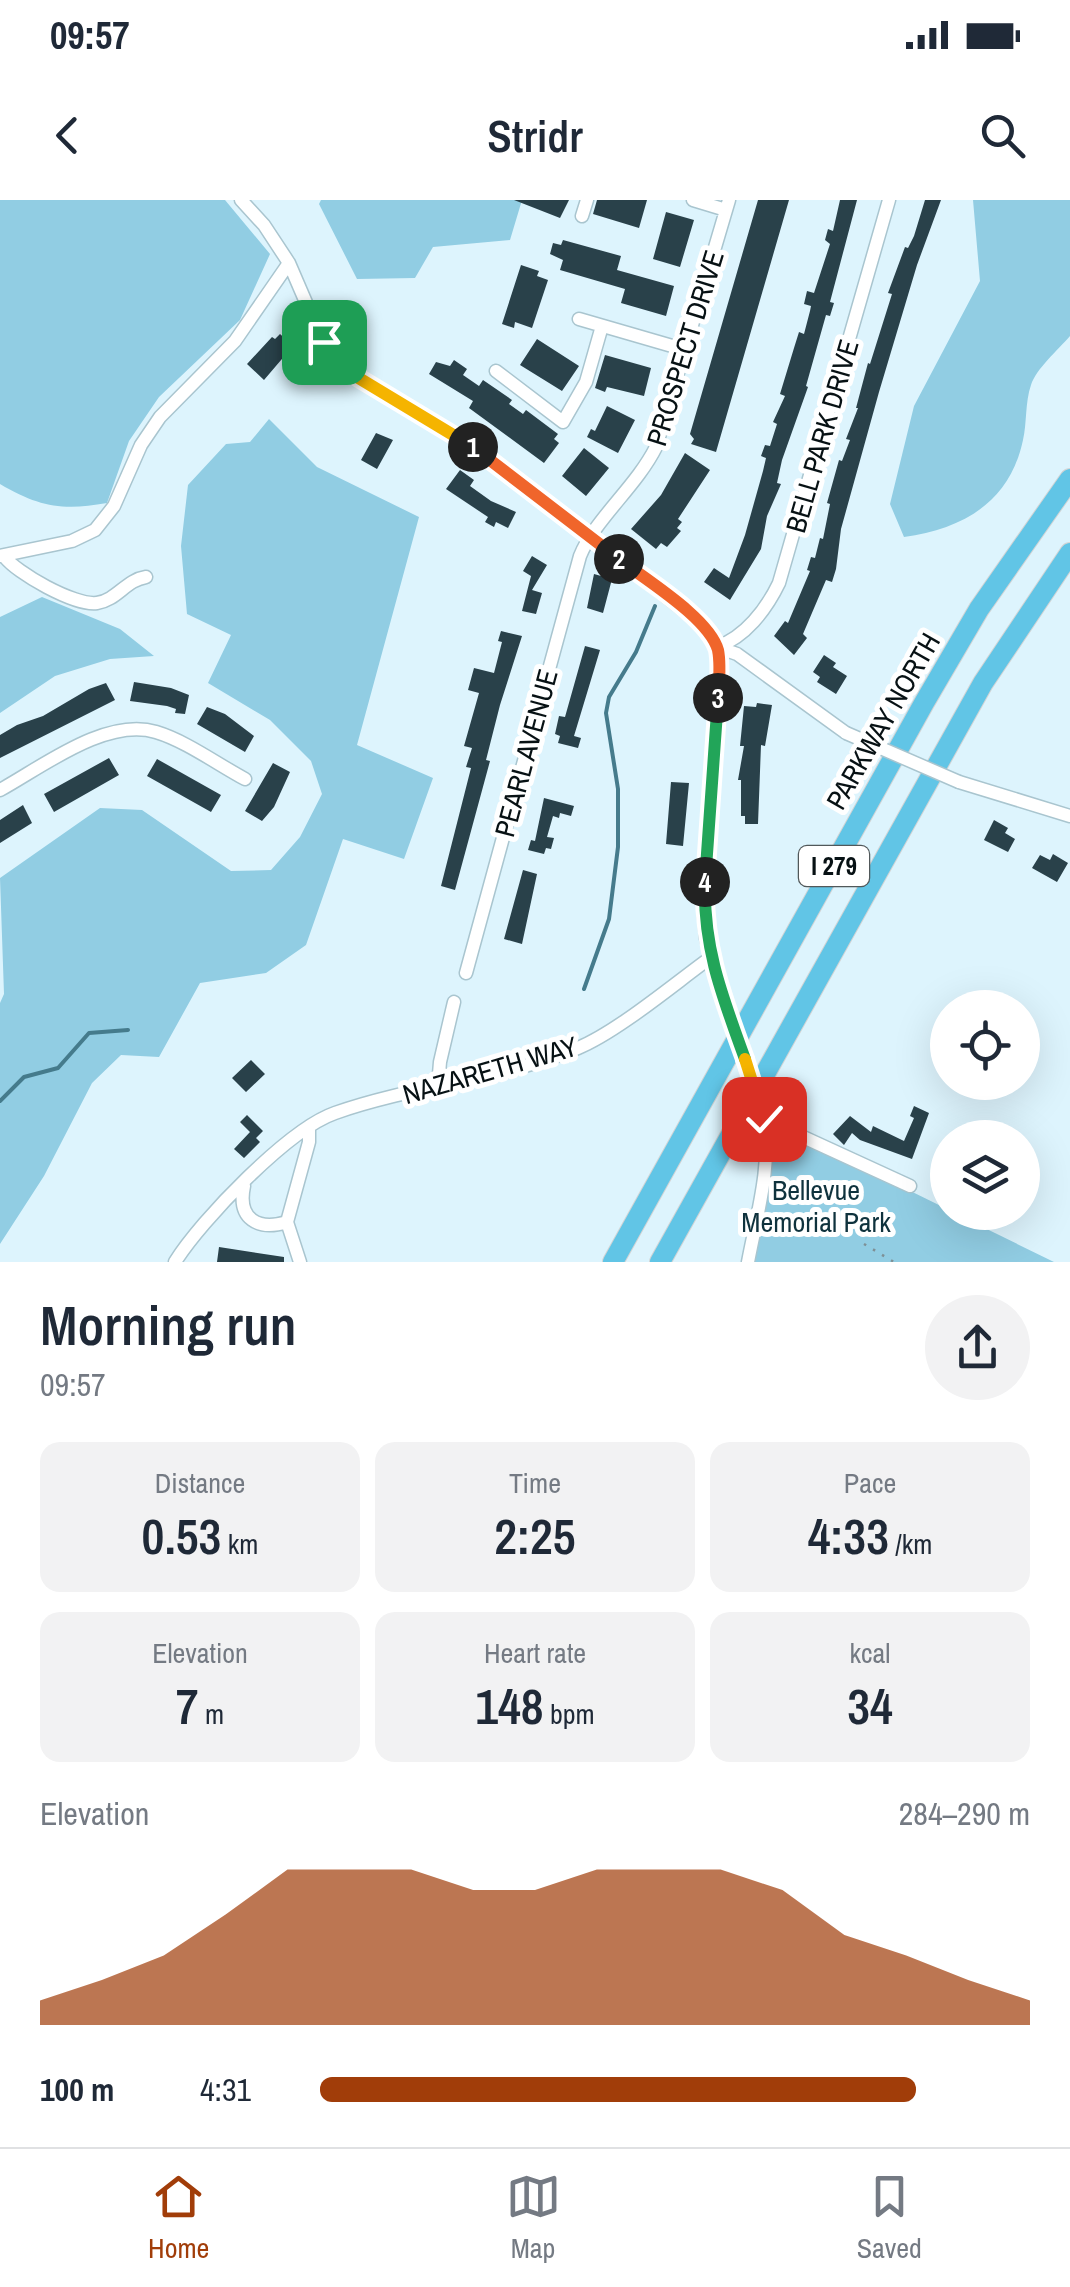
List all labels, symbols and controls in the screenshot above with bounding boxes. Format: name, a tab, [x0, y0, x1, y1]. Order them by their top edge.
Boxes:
text: 09:57	[50, 10, 130, 61]
text: Stridr	[487, 105, 583, 166]
icon: back	[40, 108, 95, 163]
icon: search	[975, 108, 1030, 163]
street label: PROSPECT DRIVE	[637, 246, 733, 450]
pin	[282, 300, 367, 385]
icon: arrive	[297, 315, 352, 370]
street label: BELL PARK DRIVE	[776, 335, 868, 537]
pin: 1	[448, 422, 498, 472]
text: 1	[467, 428, 479, 466]
pin: 2	[594, 534, 644, 584]
text: 2	[613, 540, 625, 578]
street label: PARKWAY NORTH	[817, 626, 949, 816]
street label: PEARL AVENUE	[485, 665, 567, 841]
pin: 3	[693, 673, 743, 723]
text: 3	[712, 679, 724, 717]
road number: I 279	[799, 846, 869, 886]
pin: 4	[680, 857, 730, 907]
text: 4	[699, 863, 711, 901]
map controls	[930, 990, 1040, 1230]
button: locate	[930, 990, 1040, 1100]
street label: NAZARETH WAY	[398, 1027, 582, 1113]
pin	[722, 1077, 807, 1162]
icon: check	[737, 1092, 792, 1147]
button: layers	[930, 1120, 1040, 1230]
park label: Bellevue Memorial Park	[741, 1171, 891, 1241]
text: Morning run	[40, 1288, 296, 1362]
button: share	[925, 1295, 1030, 1400]
text: 09:57	[40, 1363, 106, 1406]
text: Distance	[155, 1464, 245, 1502]
text: Time	[509, 1464, 561, 1502]
text: Pace	[844, 1464, 896, 1502]
text: 0.53	[142, 1502, 221, 1570]
text: 2:25	[494, 1502, 576, 1570]
text: 4:33	[808, 1502, 889, 1570]
text: km	[221, 1525, 258, 1563]
text: /km	[889, 1525, 932, 1563]
text: Elevation	[152, 1634, 248, 1672]
text: Heart rate	[484, 1634, 586, 1672]
text: kcal	[850, 1634, 890, 1672]
text: 7	[176, 1672, 199, 1740]
text: 148	[475, 1672, 544, 1740]
text: 34	[847, 1672, 893, 1740]
text: m	[199, 1695, 224, 1733]
text: bpm	[544, 1695, 595, 1733]
text: Elevation	[40, 1792, 149, 1835]
text: 284–290 m	[899, 1792, 1030, 1835]
text: 100 m	[40, 2068, 114, 2111]
text: 4:31	[200, 2068, 251, 2111]
tab: Home	[148, 2169, 209, 2267]
tab: Map	[506, 2169, 561, 2267]
tab: Saved	[857, 2169, 922, 2267]

